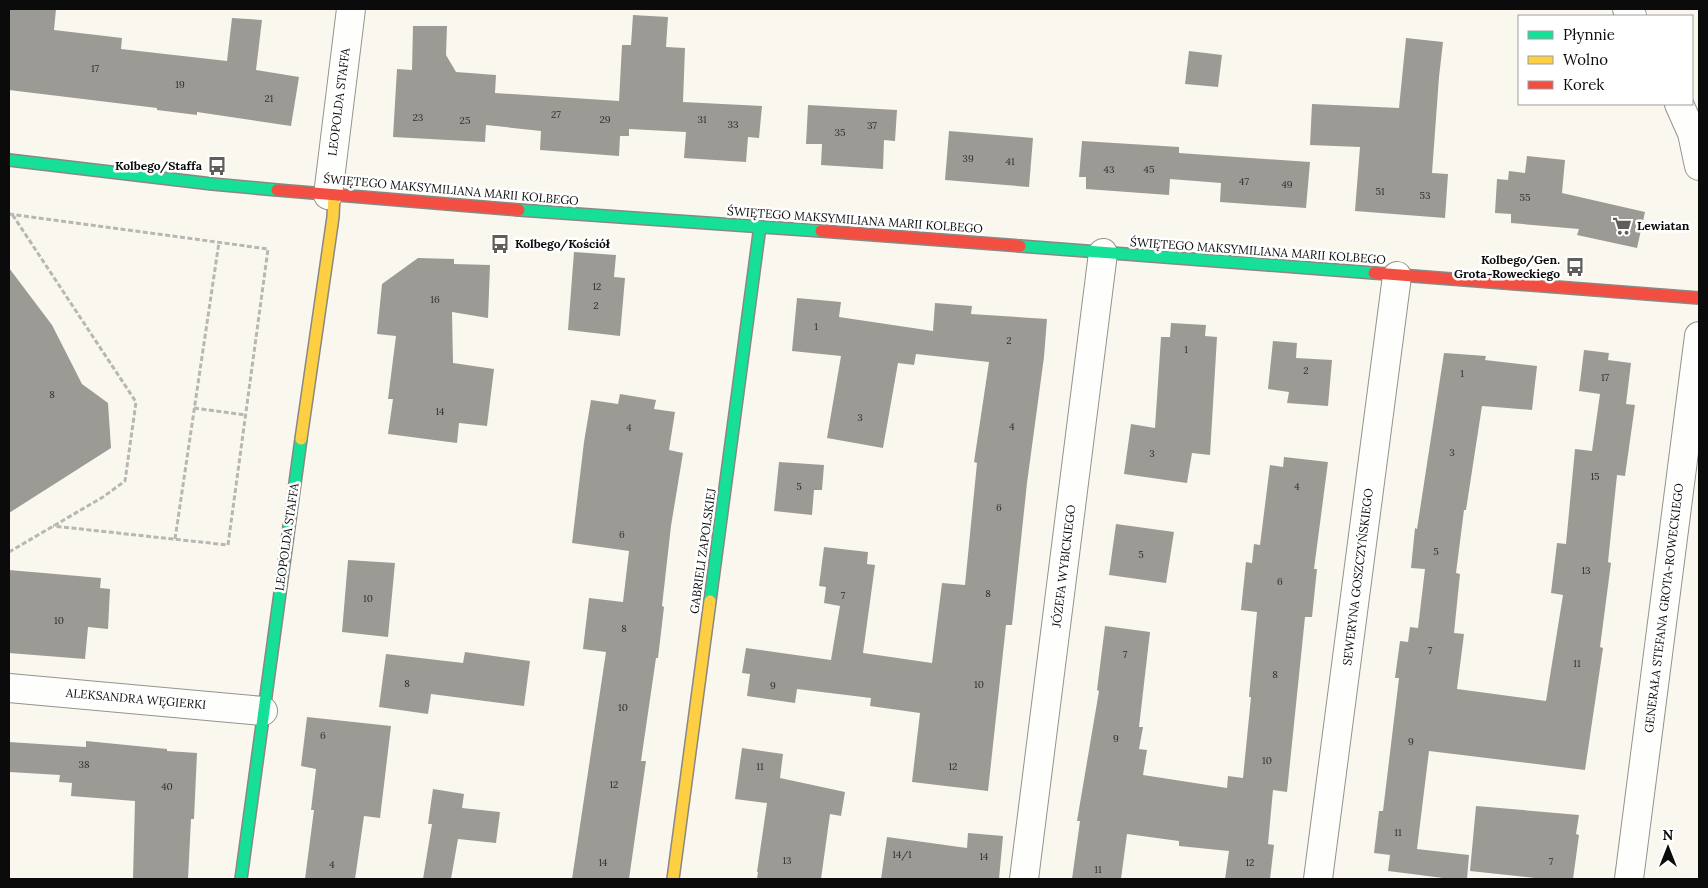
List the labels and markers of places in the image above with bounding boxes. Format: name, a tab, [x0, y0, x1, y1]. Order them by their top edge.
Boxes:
bus stop icon: Kolbego/Staffa	[206, 155, 228, 177]
place label: Kolbego/Staffa	[115, 158, 203, 174]
supermarket icon: Lewiatan	[1611, 215, 1633, 237]
place label: Lewiatan	[1637, 218, 1690, 233]
bus stop icon: Kolbego/Kościół	[489, 233, 511, 255]
place label: Kolbego/Kościół	[515, 236, 611, 252]
place label: Kolbego/Gen. Grota-Roweckiego	[1454, 252, 1560, 281]
bus stop icon: Kolbego/Gen. Grota-Roweckiego	[1564, 256, 1586, 278]

